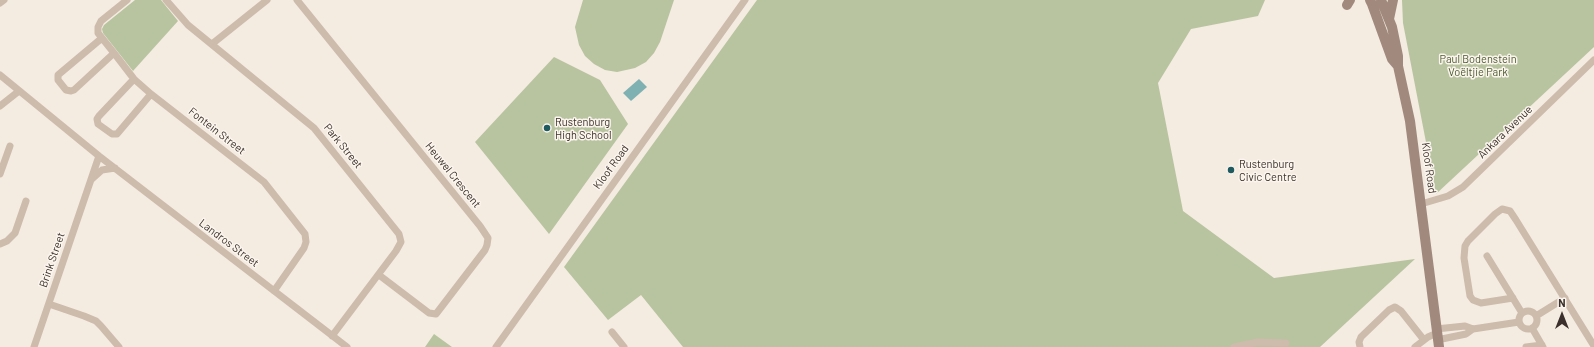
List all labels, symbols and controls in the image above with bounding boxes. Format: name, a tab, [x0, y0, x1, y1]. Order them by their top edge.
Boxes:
park label: Paul Bodenstein Voëltjie Park	[1439, 52, 1517, 78]
street label: Ankara Avenue	[1475, 103, 1535, 161]
street label: Fontein Street	[186, 105, 248, 157]
place label: Rustenburg High School	[555, 115, 612, 141]
street label: Park Street	[321, 121, 365, 171]
marker: Rustenburg High School	[542, 123, 552, 133]
street label: Heuwel Crescent	[423, 140, 483, 210]
street label: Kloof Road	[590, 142, 632, 192]
street label: Kloof Road	[1419, 142, 1439, 194]
place label: Rustenburg Civic Centre	[1239, 157, 1297, 183]
marker: Rustenburg Civic Centre	[1226, 165, 1236, 175]
street label: Landros Street	[197, 216, 261, 270]
street label: Brink Street	[36, 231, 68, 289]
north arrow	[1542, 295, 1582, 335]
text: N	[1558, 296, 1566, 309]

